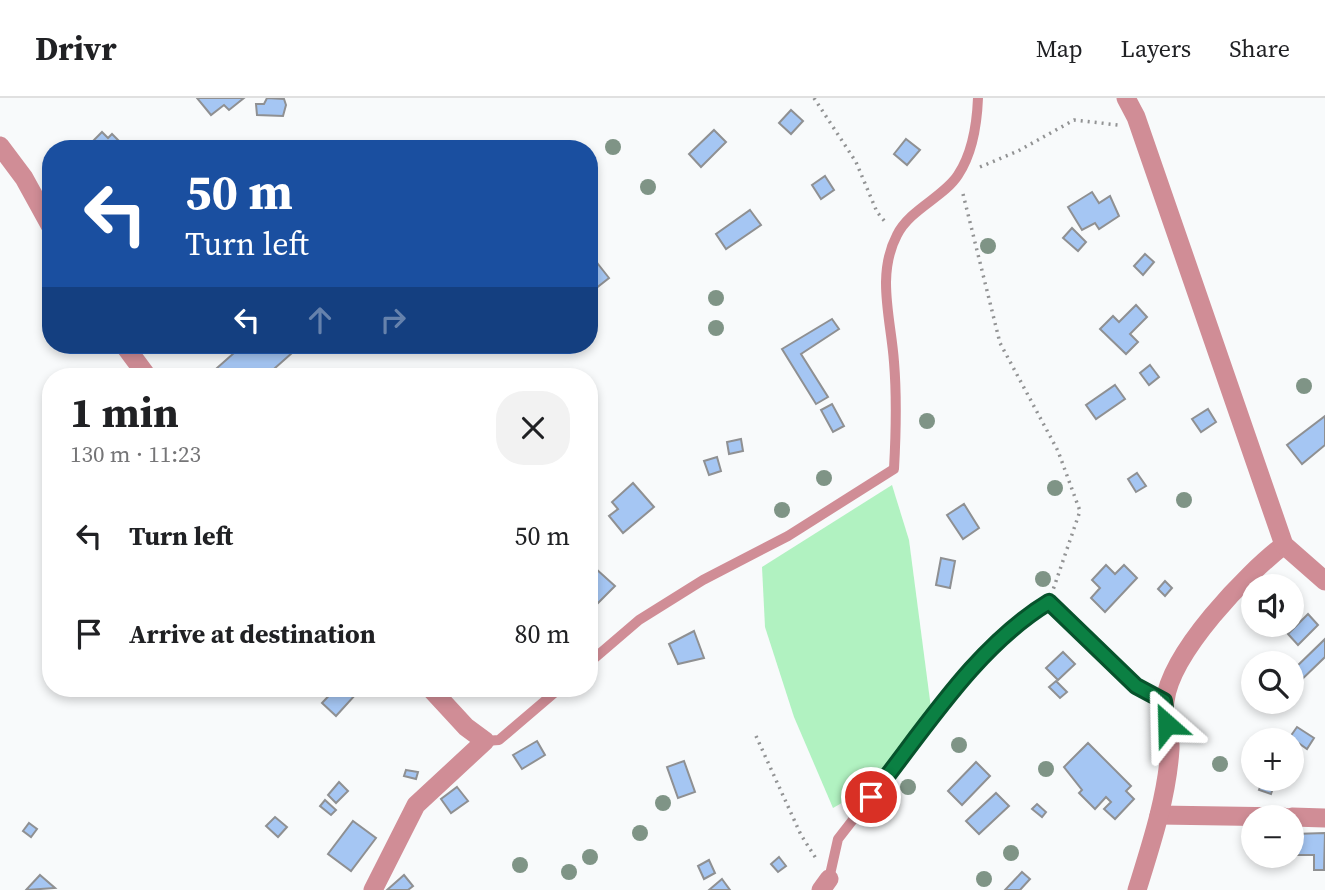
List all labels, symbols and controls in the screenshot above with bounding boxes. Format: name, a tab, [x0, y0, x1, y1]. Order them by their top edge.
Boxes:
text: Drivr	[35, 26, 117, 71]
text: Map	[1036, 32, 1083, 65]
text: Layers	[1121, 32, 1191, 65]
text: Share	[1229, 32, 1290, 65]
text: 50 m	[185, 158, 293, 225]
icon: left	[70, 168, 161, 259]
text: Turn left	[185, 222, 309, 266]
icon: left	[228, 301, 266, 339]
icon: ahead	[301, 301, 339, 339]
icon: right	[374, 301, 412, 339]
text: 1 min	[70, 383, 179, 441]
button: close	[496, 391, 570, 465]
text: 130 m · 11:23	[70, 438, 201, 470]
icon: left	[70, 517, 108, 555]
text: Turn left	[129, 518, 233, 554]
text: 50 m	[515, 518, 570, 554]
map controls	[1241, 574, 1304, 868]
button: sound	[1241, 574, 1304, 637]
icon: arrive	[70, 615, 108, 653]
text: Arrive at destination	[129, 616, 376, 652]
text: 80 m	[515, 616, 570, 652]
button: search	[1241, 651, 1304, 714]
position arrow	[1130, 687, 1204, 761]
button: +	[1241, 728, 1304, 791]
pin	[841, 767, 901, 827]
icon: arrive	[852, 778, 890, 816]
button: −	[1241, 805, 1304, 868]

